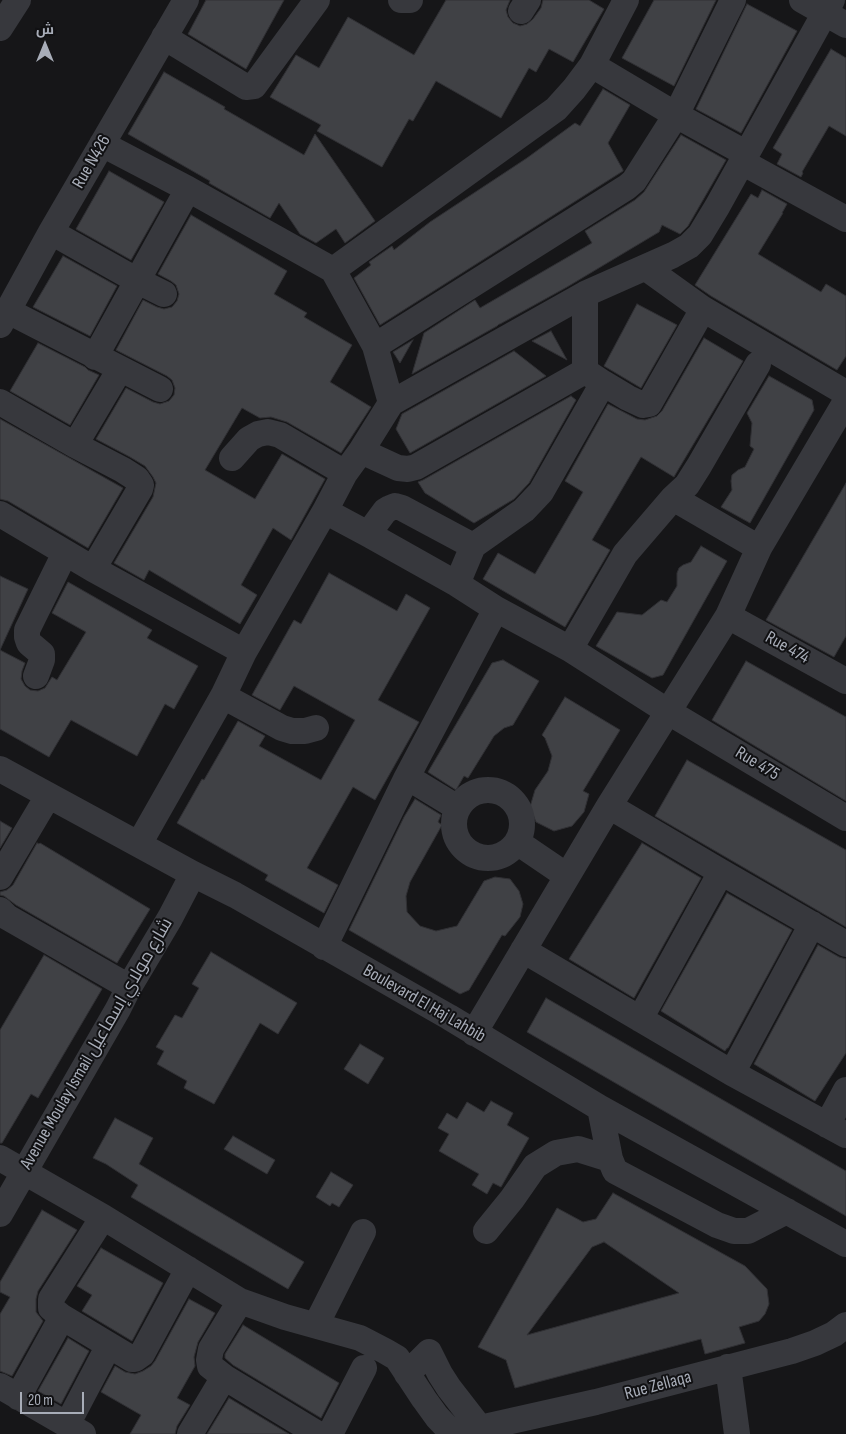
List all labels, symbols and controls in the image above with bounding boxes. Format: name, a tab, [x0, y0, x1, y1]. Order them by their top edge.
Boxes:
north arrow	[20, 20, 70, 70]
text: ش	[36, 21, 54, 38]
street label: Rue N426	[68, 131, 116, 193]
street label: Rue 474	[761, 627, 813, 669]
street label: Rue 475	[731, 742, 783, 786]
street label: Avenue Moulay Ismail شارع مولاي إسماعيل	[16, 914, 178, 1174]
street label: Boulevard El Haj Lahbib	[359, 960, 489, 1048]
street label: Rue Zellaqa	[622, 1367, 694, 1405]
scale bar	[22, 1382, 86, 1414]
text: 20 m	[28, 1391, 53, 1410]

